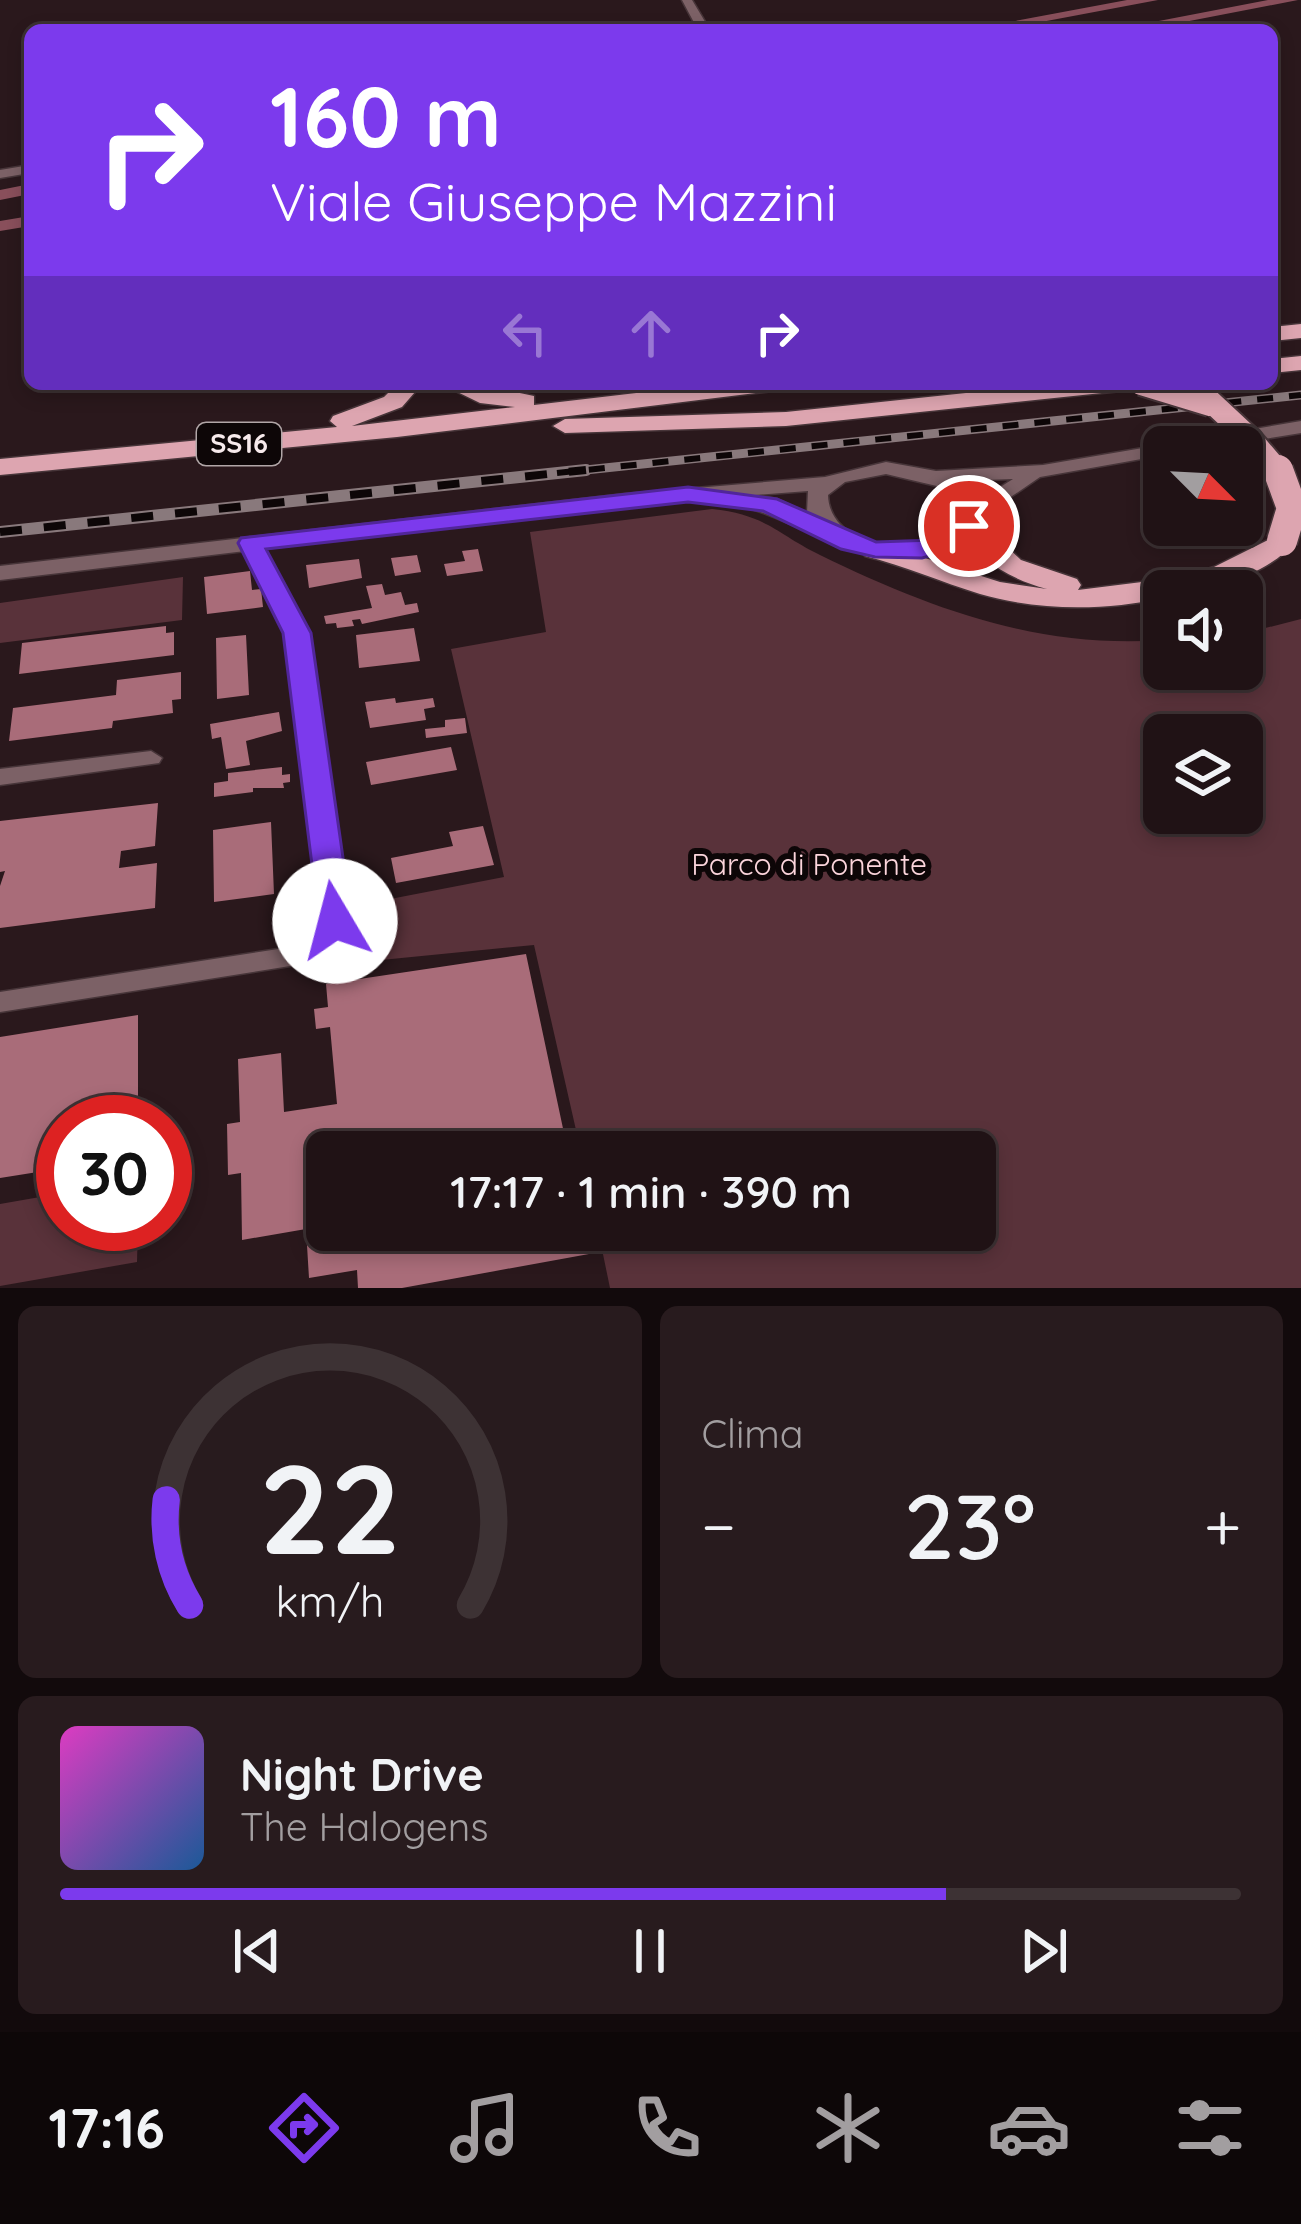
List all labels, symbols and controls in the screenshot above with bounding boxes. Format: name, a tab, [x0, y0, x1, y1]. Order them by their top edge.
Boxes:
text: 160 m	[270, 63, 502, 168]
icon: right	[72, 72, 228, 228]
text: Viale Giuseppe Mazzini	[270, 167, 837, 235]
icon: left	[492, 300, 558, 366]
icon: ahead	[618, 300, 684, 366]
icon: right	[744, 300, 810, 366]
road number: SS16	[197, 423, 281, 465]
north arrow	[1143, 426, 1263, 546]
map controls	[1143, 426, 1263, 834]
pin	[918, 475, 1020, 577]
icon: arrive	[936, 493, 1002, 559]
button: sound	[1143, 570, 1263, 690]
button: layers	[1143, 714, 1263, 834]
park label: Parco di Ponente	[691, 845, 927, 883]
position arrow	[272, 858, 398, 984]
speed limit sign: 30	[36, 1095, 192, 1251]
text: 17:17 · 1 min · 390 m	[450, 1163, 852, 1219]
text: Clima	[702, 1409, 804, 1458]
text: 22	[259, 1429, 401, 1585]
text: 23°	[904, 1469, 1036, 1582]
text: −	[702, 1484, 736, 1567]
text: +	[1204, 1484, 1241, 1567]
text: km/h	[275, 1574, 384, 1628]
text: Night Drive	[240, 1746, 484, 1802]
text: The Halogens	[240, 1802, 489, 1851]
icon: previous	[224, 1918, 290, 1984]
icon: pause	[617, 1918, 683, 1984]
icon: next	[1011, 1918, 1077, 1984]
icon: directions	[262, 2086, 346, 2170]
icon: music	[443, 2086, 527, 2170]
icon: phone	[625, 2086, 709, 2170]
icon: climate	[806, 2086, 890, 2170]
icon: car	[987, 2086, 1071, 2170]
icon: filters	[1168, 2086, 1252, 2170]
text: 17:16	[49, 2094, 165, 2162]

